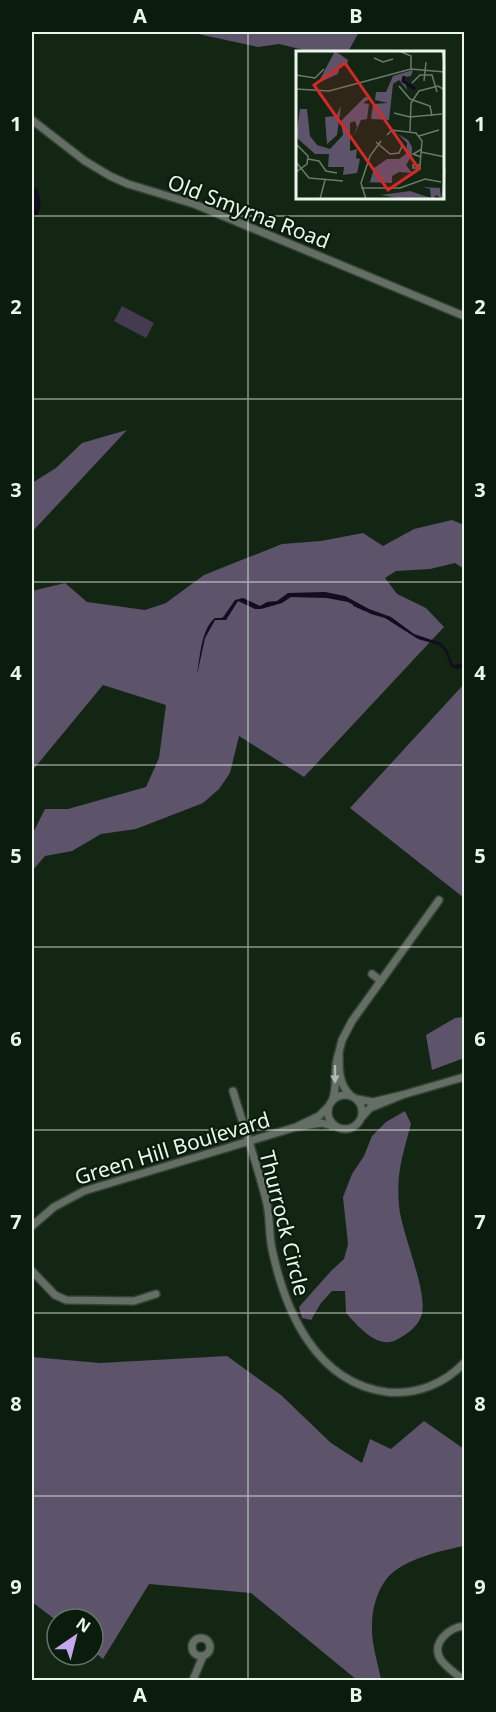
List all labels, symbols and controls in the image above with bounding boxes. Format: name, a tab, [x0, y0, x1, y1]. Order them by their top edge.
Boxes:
text: A	[133, 2, 147, 29]
text: B	[349, 2, 363, 29]
inset map	[296, 51, 445, 200]
text: 1	[10, 110, 22, 137]
text: 1	[474, 110, 486, 137]
street label: Old Smyrna Road	[164, 167, 334, 255]
text: 2	[10, 293, 22, 320]
text: 2	[474, 293, 486, 320]
text: 3	[10, 476, 22, 503]
text: 3	[474, 476, 486, 503]
text: 4	[10, 659, 22, 686]
text: 4	[474, 659, 486, 686]
text: 5	[10, 842, 22, 869]
text: 5	[474, 842, 486, 869]
text: 6	[10, 1025, 22, 1052]
text: 6	[474, 1025, 486, 1052]
one-way arrow	[330, 1064, 340, 1083]
street label: Green Hill Boulevard	[71, 1105, 273, 1191]
street label: Thurrock Circle	[253, 1148, 317, 1298]
text: 7	[10, 1208, 22, 1235]
text: 7	[474, 1208, 486, 1235]
text: 8	[10, 1390, 22, 1417]
text: 8	[474, 1390, 486, 1417]
text: 9	[10, 1573, 22, 1600]
text: 9	[474, 1573, 486, 1600]
north arrow	[45, 1607, 105, 1667]
text: N	[72, 1612, 95, 1637]
text: A	[133, 1681, 147, 1708]
text: B	[349, 1681, 363, 1708]

